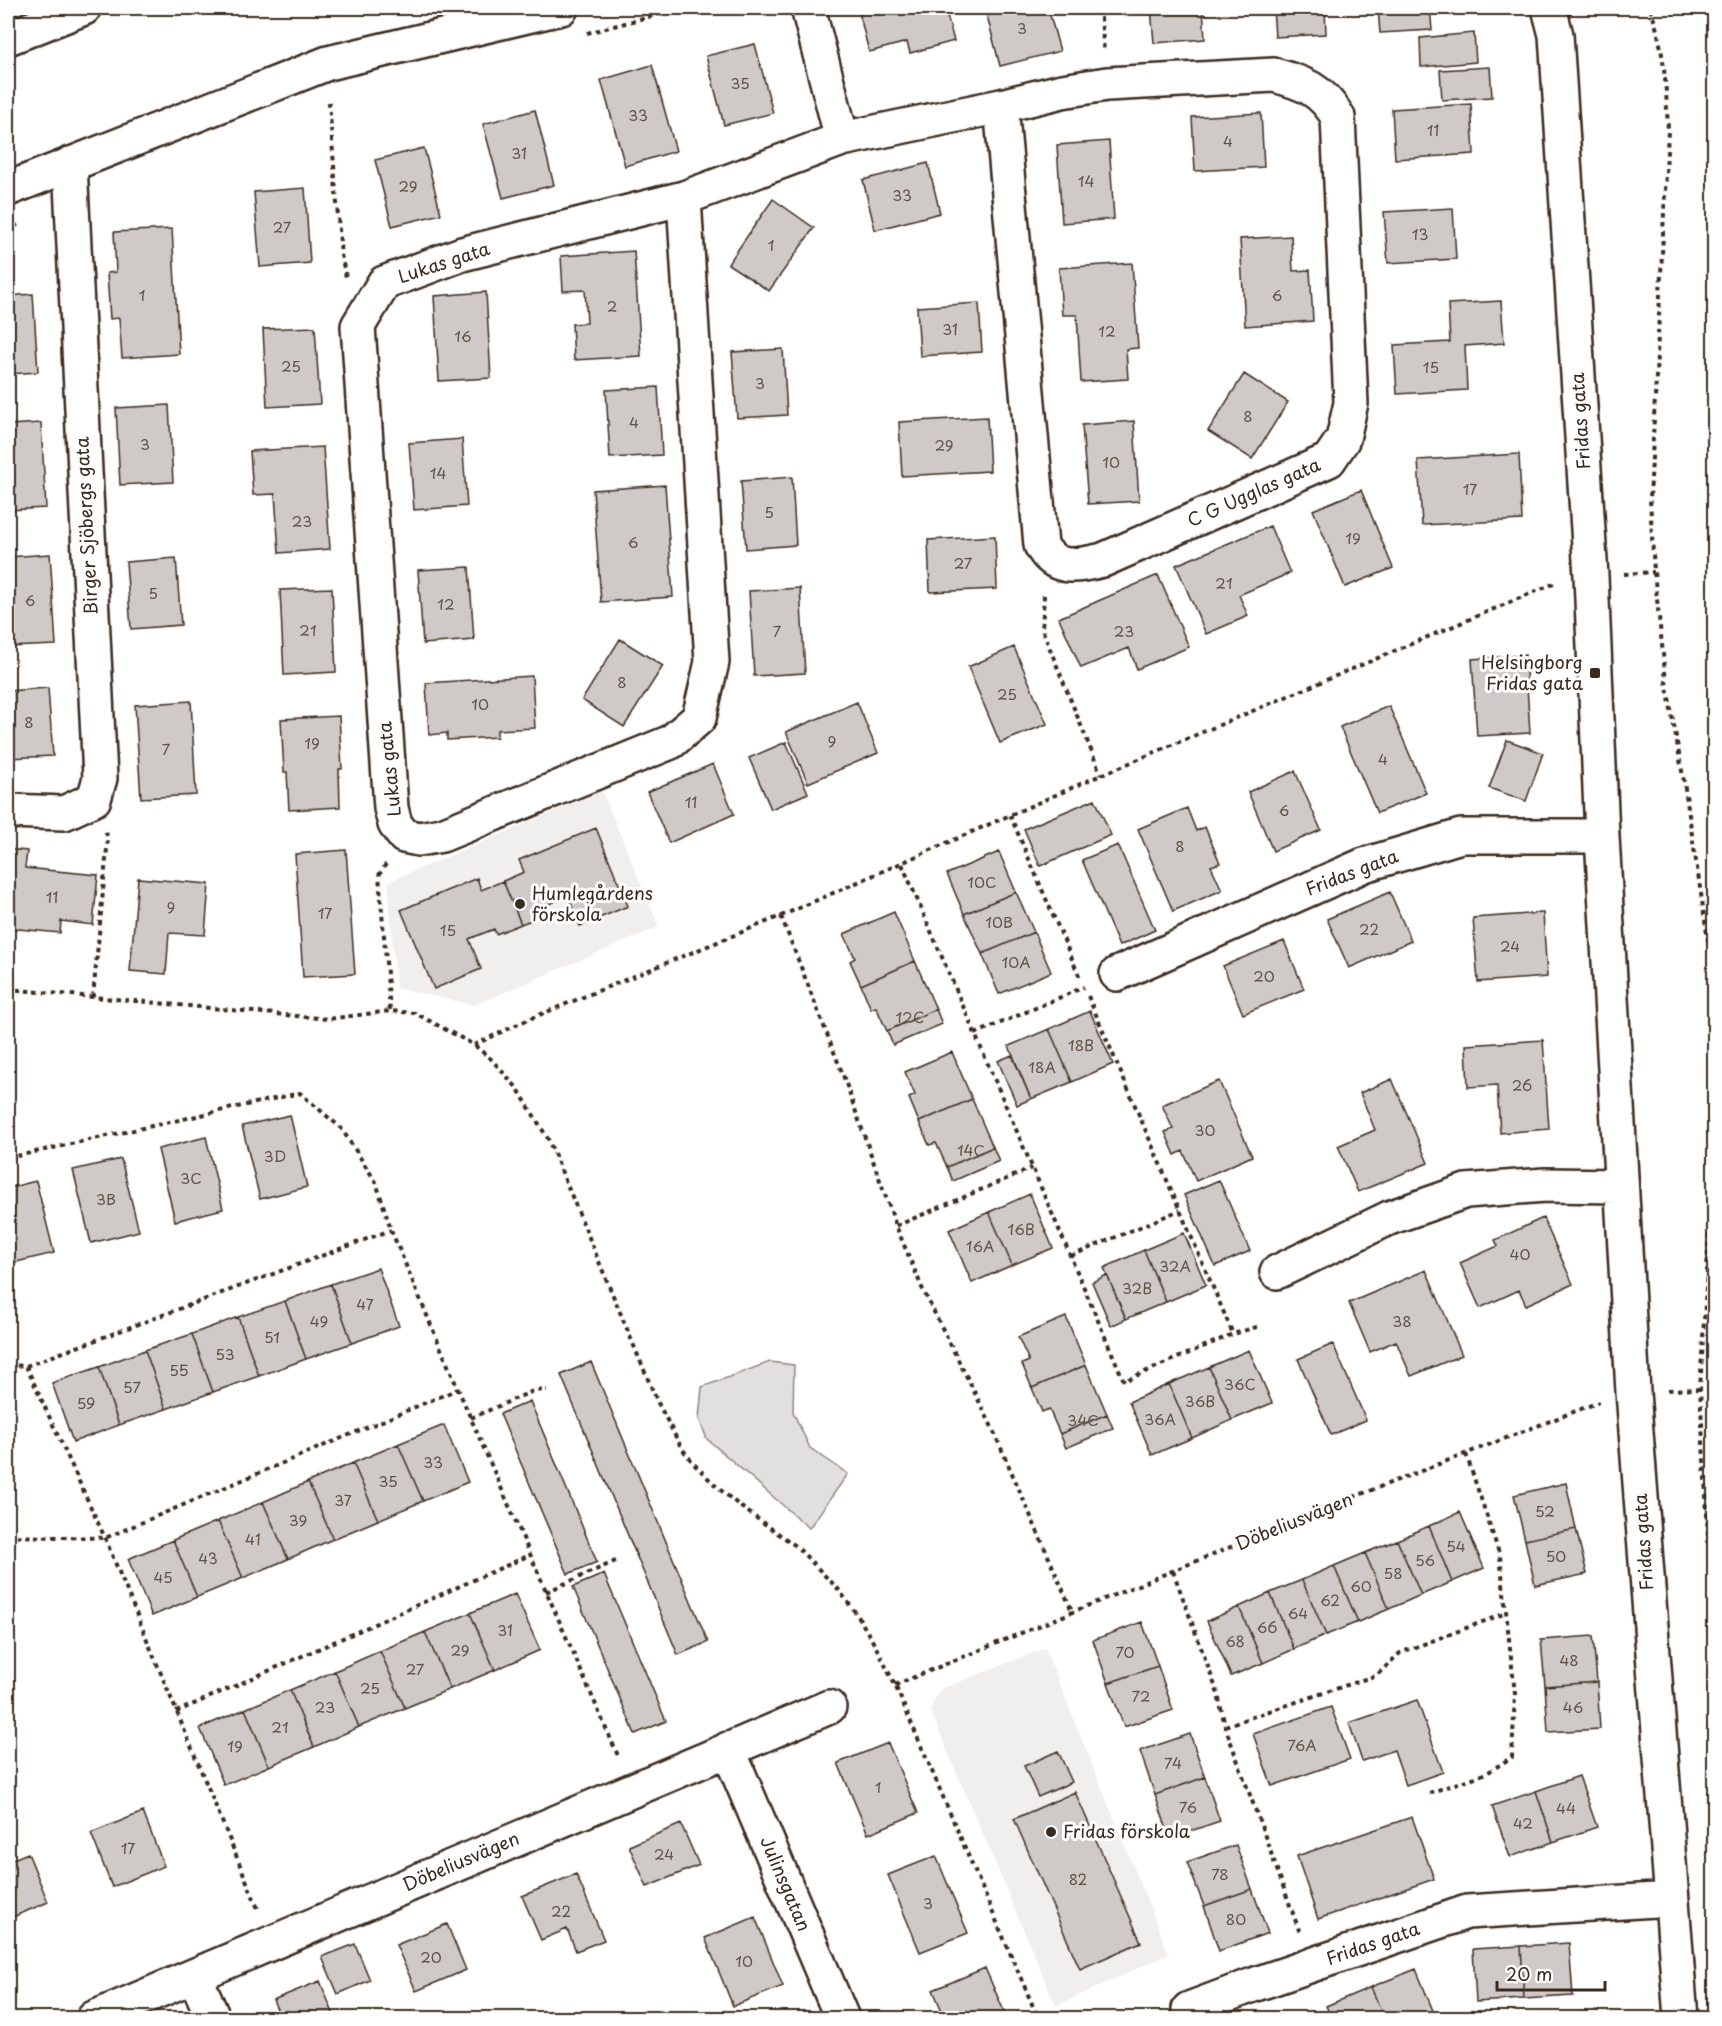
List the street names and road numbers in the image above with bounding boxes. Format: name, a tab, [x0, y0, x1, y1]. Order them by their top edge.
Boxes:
street label: Lukas gata	[394, 234, 494, 289]
street label: Fridas gata	[1563, 371, 1596, 470]
street label: Birger Sjöbergs gata	[67, 435, 104, 616]
street label: C G Ugglas gata	[1183, 450, 1325, 533]
street label: Lukas gata	[370, 720, 407, 818]
street label: Fridas gata	[1301, 841, 1402, 902]
street label: Döbeliusvägen	[1231, 1485, 1356, 1556]
street label: Fridas gata	[1626, 1492, 1659, 1591]
street label: Döbeliusvägen	[398, 1824, 523, 1897]
street label: Julinsgatan	[754, 1832, 819, 1935]
street label: Fridas gata	[1322, 1914, 1423, 1971]

